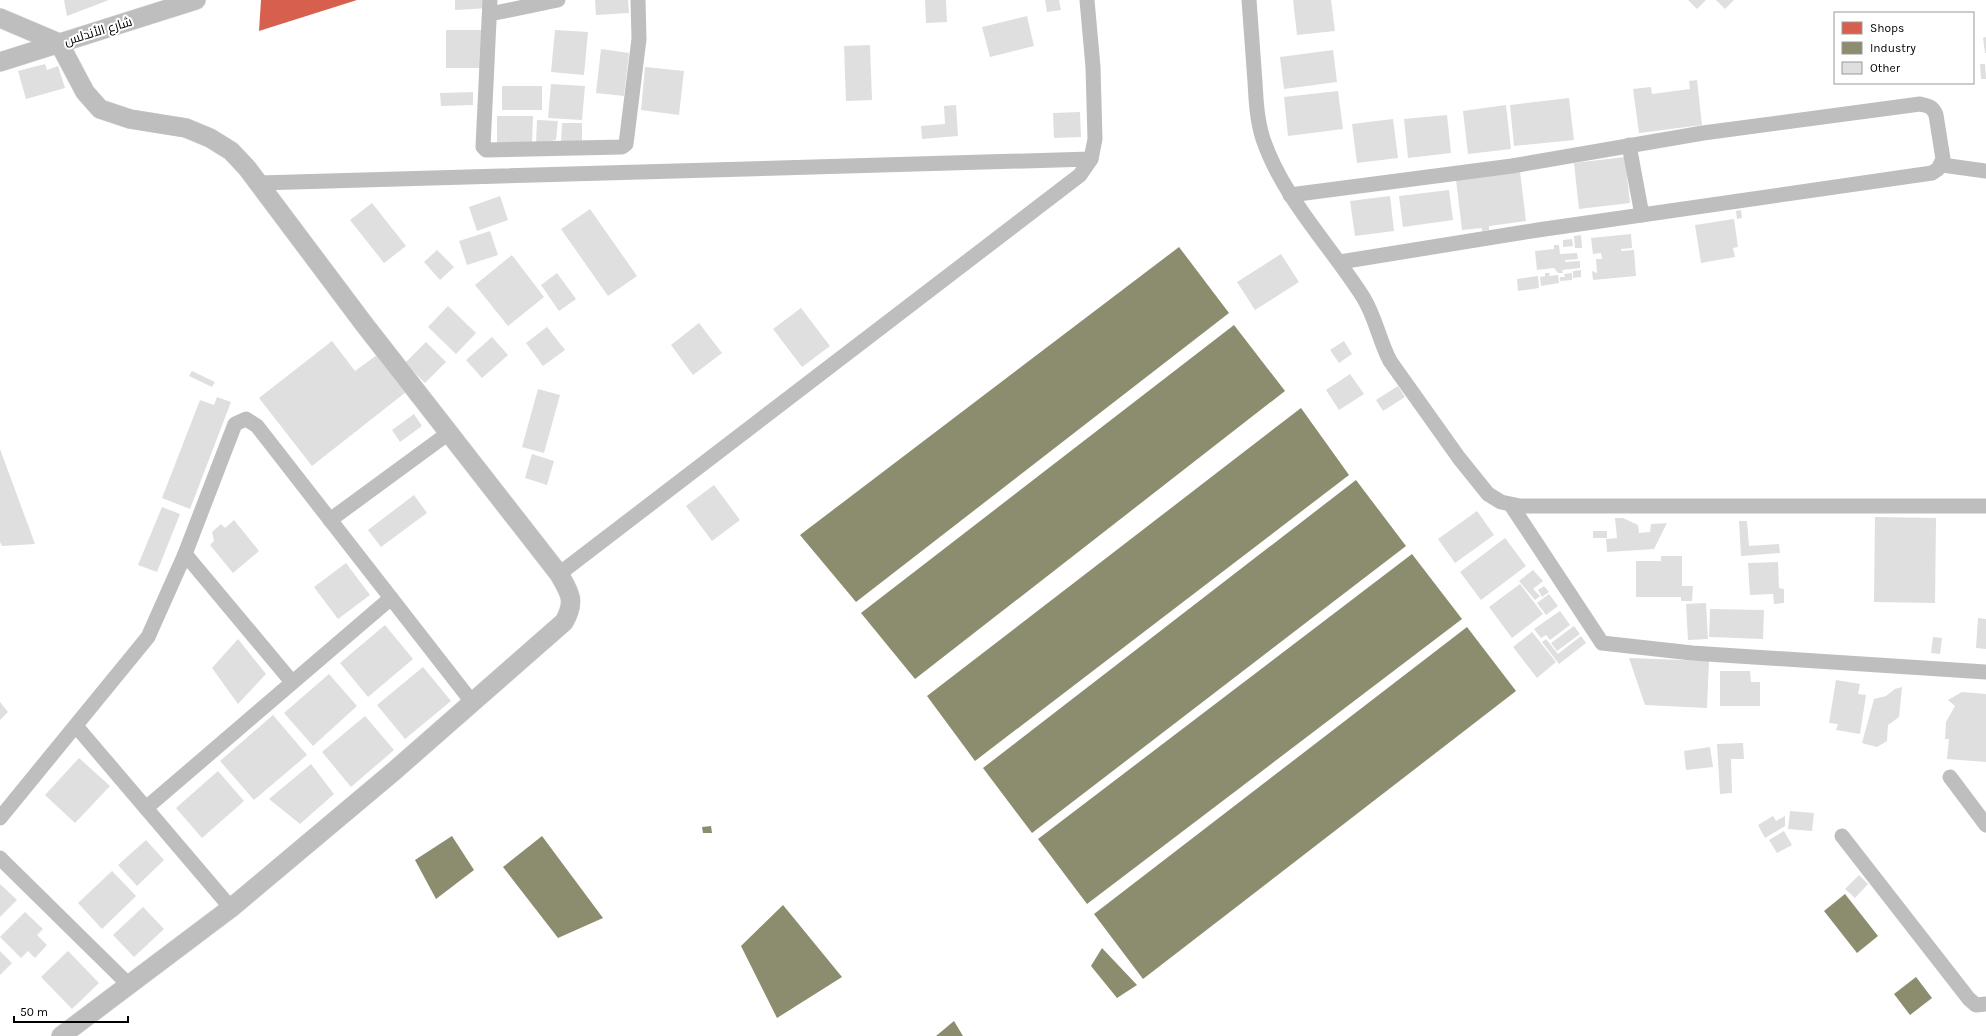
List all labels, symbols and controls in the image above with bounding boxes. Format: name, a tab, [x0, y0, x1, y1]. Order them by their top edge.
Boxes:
legend	[1834, 12, 1974, 84]
street label: شارع الأندلس	[62, 14, 134, 49]
text: Shops	[1870, 21, 1904, 35]
text: Industry	[1870, 41, 1916, 55]
text: Other	[1870, 61, 1901, 75]
scale bar	[14, 998, 128, 1024]
text: 50 m	[20, 1005, 48, 1019]

